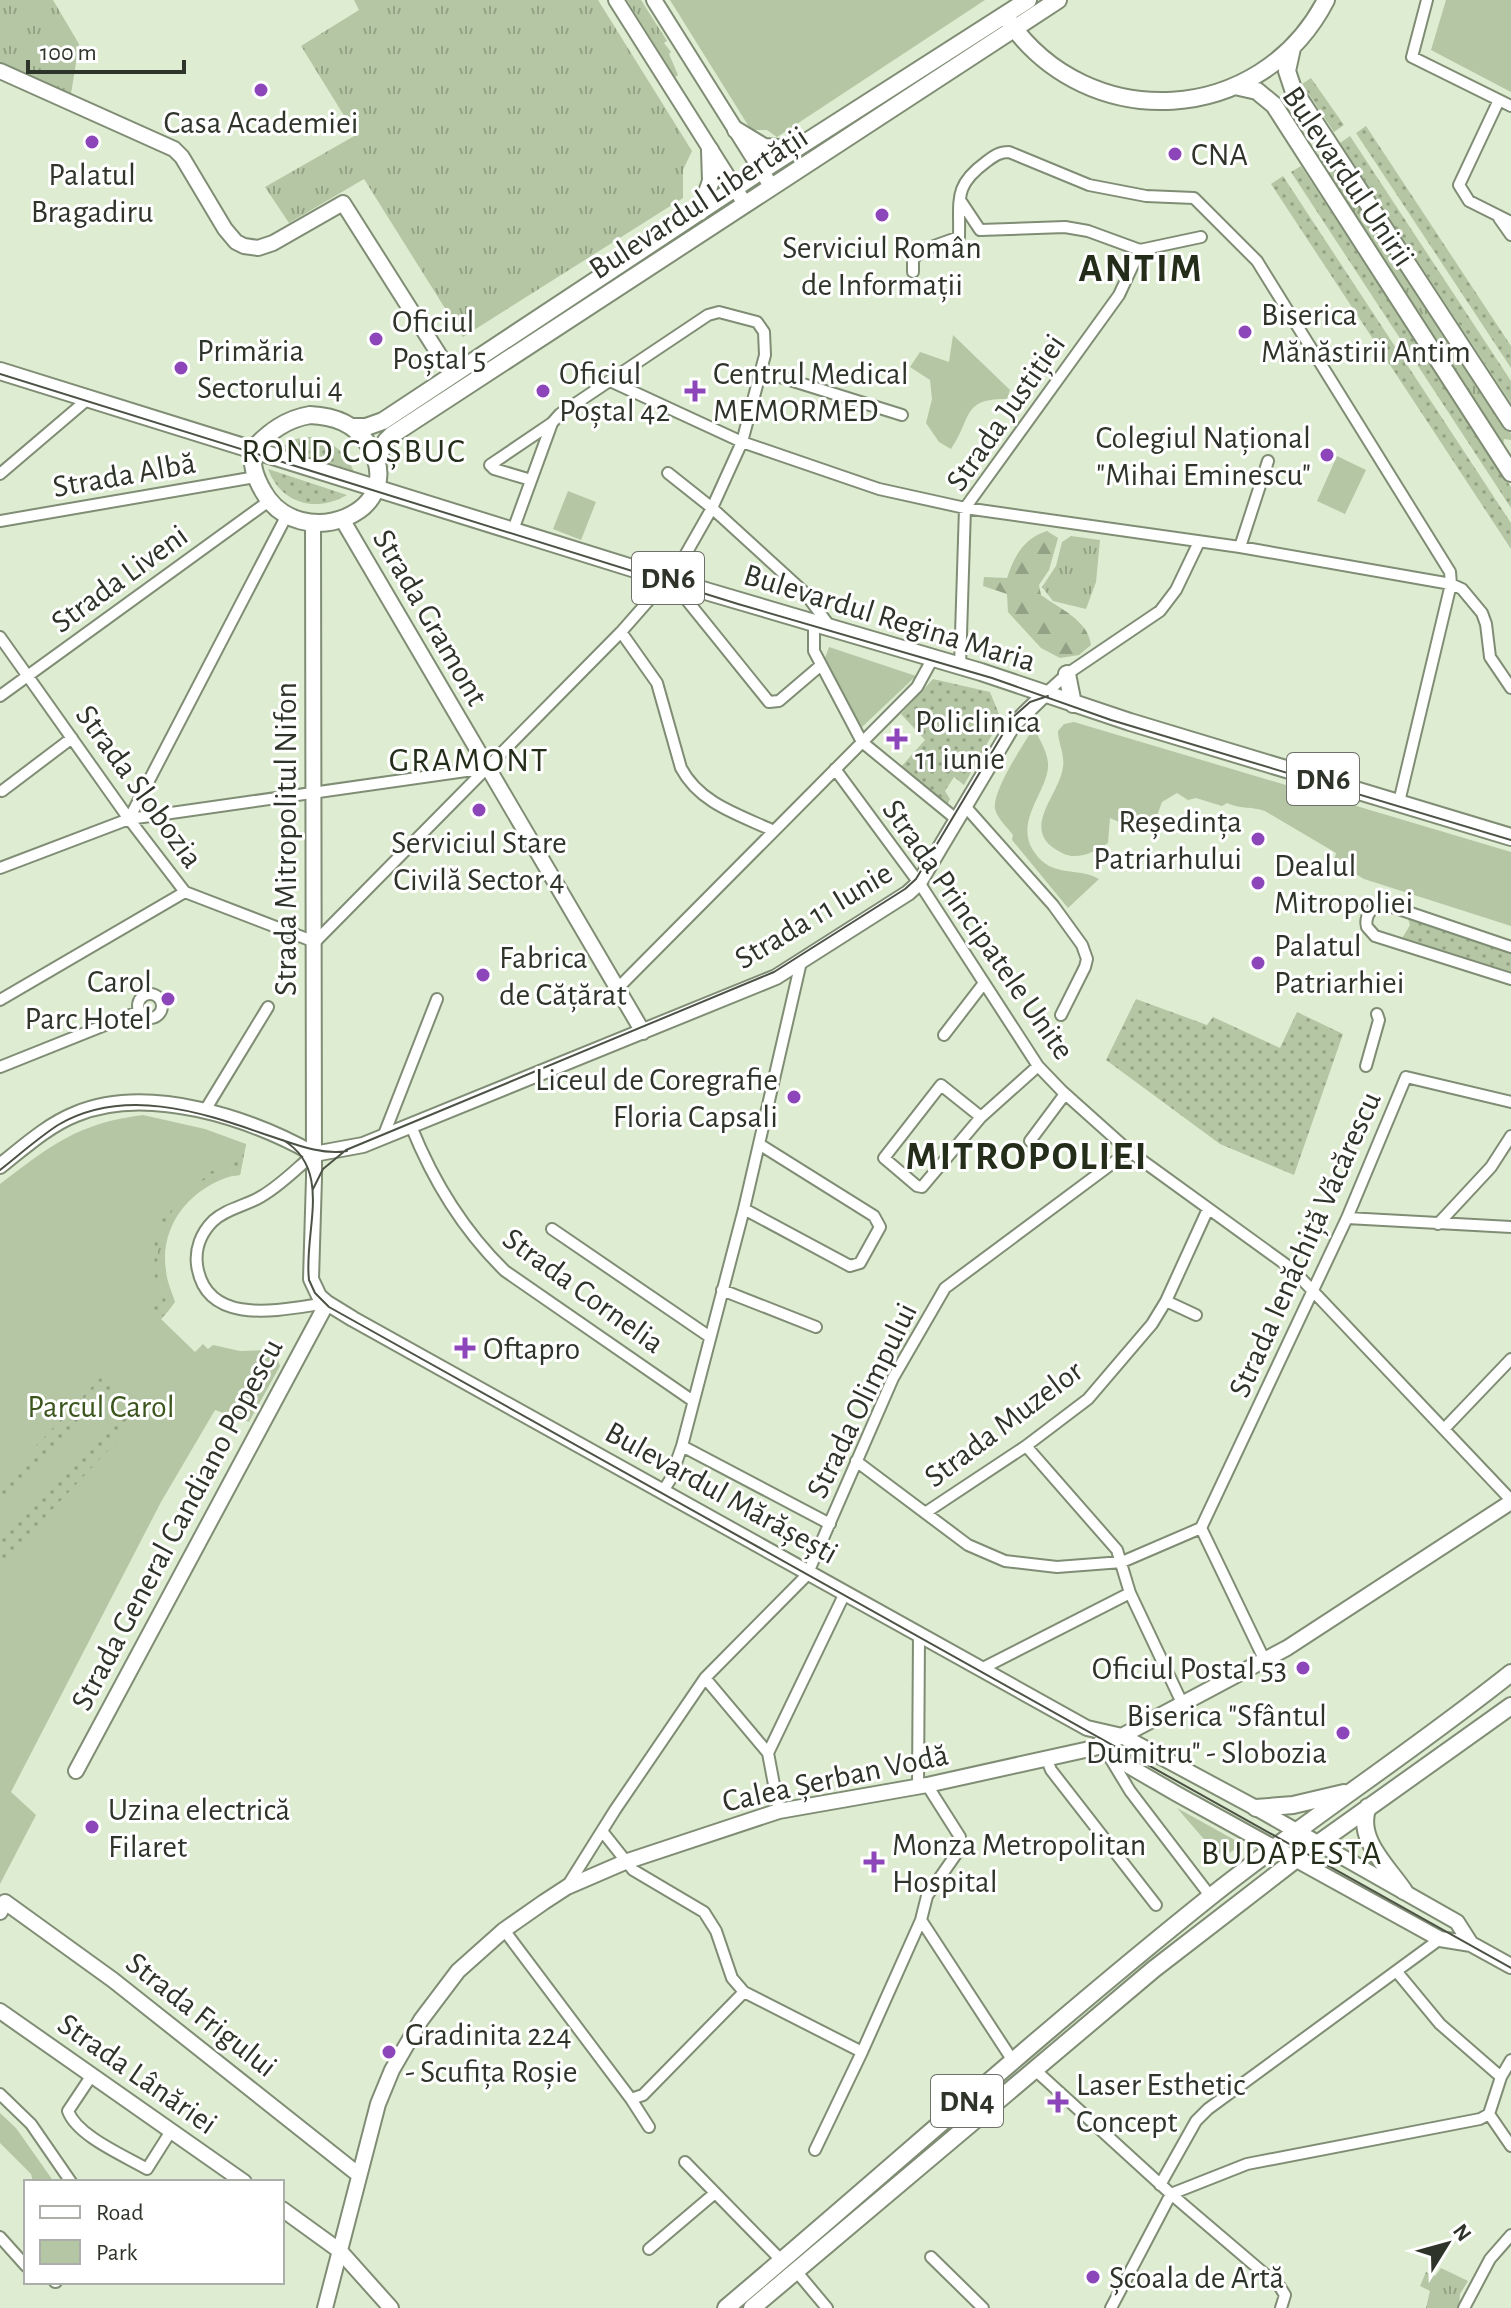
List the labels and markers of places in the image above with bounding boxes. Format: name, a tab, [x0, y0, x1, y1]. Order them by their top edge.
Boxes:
marker: Casa Academiei	[252, 81, 270, 99]
place label: Casa Academiei	[163, 107, 359, 139]
marker: Palatul Bragadiru	[83, 133, 101, 151]
place label: CNA	[1191, 139, 1248, 171]
marker: CNA	[1166, 145, 1184, 163]
place label: Palatul Bragadiru	[31, 159, 153, 228]
marker: Serviciul Român de Informații	[873, 206, 891, 224]
place label: Serviciul Român de Informații	[782, 232, 982, 303]
place label: Biserica Mănăstirii Antim	[1261, 299, 1471, 368]
place label: Oficiul Poștal 5	[392, 306, 486, 377]
marker: Biserica Mănăstirii Antim	[1236, 323, 1254, 341]
marker: Oficiul Poștal 5	[367, 330, 385, 348]
place label: Primăria Sectorului 4	[197, 335, 343, 404]
place label: Oficiul Poștal 42	[559, 358, 670, 429]
place label: Centrul Medical MEMORMED	[713, 358, 909, 427]
marker: Primăria Sectorului 4	[172, 359, 190, 377]
marker: Centrul Medical MEMORMED	[684, 380, 706, 402]
marker: Oficiul Poștal 42	[534, 382, 552, 400]
place label: Colegiul Național "Mihai Eminescu"	[1096, 422, 1311, 491]
marker: Colegiul Național "Mihai Eminescu"	[1318, 446, 1336, 464]
place label: Policlinica 11 iunie	[915, 706, 1041, 775]
marker: Policlinica 11 iunie	[886, 728, 908, 750]
marker: Serviciul Stare Civilă Sector 4	[470, 801, 488, 819]
place label: Reședința Patriarhului	[1093, 806, 1242, 875]
place label: Serviciul Stare Civilă Sector 4	[391, 827, 567, 896]
marker: Reședința Patriarhului	[1249, 830, 1267, 848]
place label: Dealul Mitropoliei	[1274, 850, 1413, 919]
marker: Dealul Mitropoliei	[1249, 874, 1267, 892]
place label: Palatul Patriarhiei	[1274, 930, 1405, 999]
place label: Fabrica de Cățărat	[499, 942, 627, 1013]
marker: Palatul Patriarhiei	[1249, 954, 1267, 972]
place label: Carol Parc Hotel	[24, 966, 152, 1035]
marker: Fabrica de Cățărat	[474, 966, 492, 984]
marker: Carol Parc Hotel	[159, 990, 177, 1008]
place label: Liceul de Coregrafie Floria Capsali	[535, 1064, 778, 1133]
marker: Liceul de Coregrafie Floria Capsali	[785, 1088, 803, 1106]
place label: Oftapro	[483, 1333, 580, 1365]
marker: Oftapro	[454, 1337, 476, 1359]
place label: Oficiul Postal 53	[1092, 1653, 1287, 1685]
marker: Oficiul Postal 53	[1294, 1659, 1312, 1677]
place label: Biserica "Sfântul Dumitru" - Slobozia	[1086, 1700, 1327, 1769]
marker: Biserica "Sfântul Dumitru" - Slobozia	[1334, 1724, 1352, 1742]
place label: Uzina electrică Filaret	[108, 1794, 290, 1863]
marker: Uzina electrică Filaret	[83, 1818, 101, 1836]
place label: Monza Metropolitan Hospital	[892, 1829, 1146, 1898]
marker: Monza Metropolitan Hospital	[863, 1851, 885, 1873]
place label: Gradinita 224 - Scufița Roșie	[405, 2019, 578, 2090]
marker: Gradinita 224 - Scufița Roșie	[380, 2043, 398, 2061]
place label: Laser Esthetic Concept	[1076, 2069, 1245, 2138]
marker: Laser Esthetic Concept	[1047, 2091, 1069, 2113]
place label: Școala de Artă	[1109, 2262, 1284, 2296]
marker: Școala de Artă	[1084, 2268, 1102, 2286]

